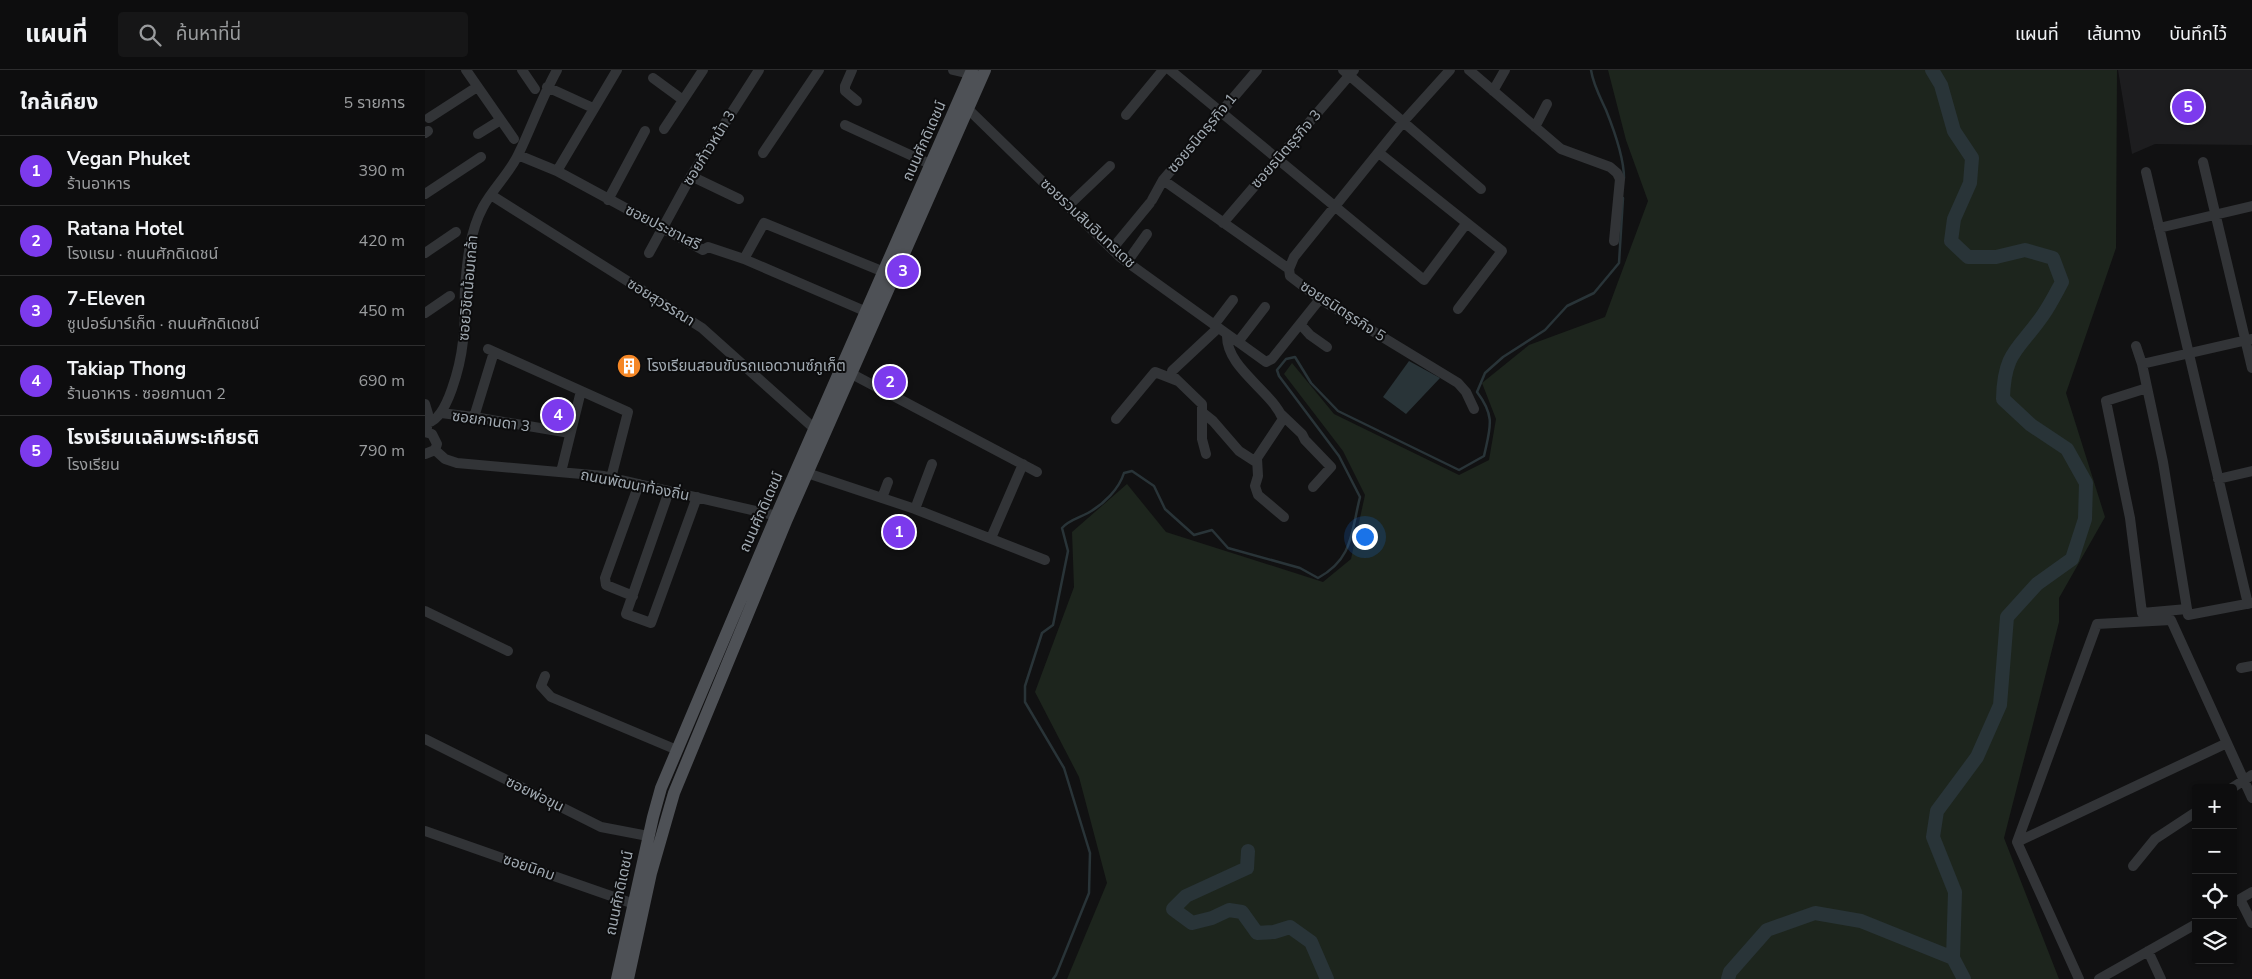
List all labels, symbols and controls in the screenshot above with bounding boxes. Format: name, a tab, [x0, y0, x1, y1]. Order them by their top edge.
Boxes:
search box	[118, 12, 468, 57]
text: แผนที่	[25, 18, 88, 50]
icon: search	[136, 21, 164, 49]
text: ค้นหาที่นี่	[176, 21, 241, 47]
text: แผนที่	[2015, 22, 2059, 46]
text: เส้นทาง	[2087, 22, 2141, 46]
text: บันทึกไว้	[2169, 22, 2227, 46]
text: ใกล้เคียง	[20, 88, 98, 116]
pin: 5	[2172, 88, 2204, 126]
street label: ซอยธนิตธุรกิจ 1	[1163, 89, 1241, 177]
text: 5 รายการ	[344, 92, 405, 114]
street label: ถนนศักดิเดชน์	[897, 98, 951, 184]
street label: ซอยธนิตธุรกิจ 3	[1246, 105, 1326, 193]
street label: ซอยก้าวหน้า 3	[678, 107, 740, 189]
text: Vegan Phuket	[67, 146, 190, 172]
text: 1	[31, 160, 41, 182]
text: 390 m	[358, 160, 405, 182]
text: ร้านอาหาร	[67, 173, 131, 195]
street label: ซอยรวมสินอินทรเดช	[1036, 174, 1140, 272]
street label: ซอยประชาเสรี	[622, 200, 704, 254]
text: Ratana Hotel	[67, 216, 184, 242]
text: 2	[31, 230, 41, 252]
text: 420 m	[358, 230, 405, 252]
street label: ซอยวิชิตน้อมเกล้า	[453, 234, 483, 342]
text: โรงแรม · ถนนศักดิเดชน์	[67, 243, 218, 265]
pin: 3	[887, 252, 919, 290]
street label: ซอยสุวรรณา	[623, 273, 699, 331]
street label: ซอยธนิตธุรกิจ 5	[1296, 276, 1390, 346]
text: 7-Eleven	[67, 286, 145, 312]
text: 3	[31, 300, 41, 322]
text: 450 m	[358, 300, 405, 322]
text: ซูเปอร์มาร์เก็ต · ถนนศักดิเดชน์	[67, 313, 259, 335]
building icon: โรงเรียนสอนขับรถแอดวานซ์ภูเก็ต	[616, 353, 642, 379]
text: Takiap Thong	[67, 356, 186, 382]
place label: โรงเรียนสอนขับรถแอดวานซ์ภูเก็ต	[647, 356, 846, 376]
pin: 2	[874, 363, 906, 401]
text: 4	[31, 370, 41, 392]
text: 690 m	[358, 370, 405, 392]
text: ร้านอาหาร · ซอยกานดา 2	[67, 383, 226, 405]
pin: 4	[542, 396, 574, 434]
street label: ซอยกานดา 3	[451, 406, 531, 436]
text: โรงเรียนเฉลิมพระเกียรติ	[67, 425, 259, 451]
text: 5	[31, 440, 41, 462]
text: 790 m	[358, 440, 405, 462]
text: โรงเรียน	[67, 454, 120, 476]
street label: ถนนพัฒนาท้องถิ่น	[579, 465, 691, 505]
street label: ถนนศักดิเดชน์	[734, 469, 788, 555]
pin: 1	[883, 513, 915, 551]
your location	[1352, 524, 1378, 550]
street label: ซอยพ่อขุน	[503, 771, 567, 817]
map controls	[2192, 784, 2237, 964]
button: +	[2192, 784, 2237, 829]
button: −	[2192, 829, 2237, 874]
street label: ซอยนิคม	[500, 849, 558, 885]
street label: ถนนศักดิเดชน์	[600, 849, 638, 937]
button: locate	[2192, 874, 2237, 919]
button: layers	[2192, 919, 2237, 964]

